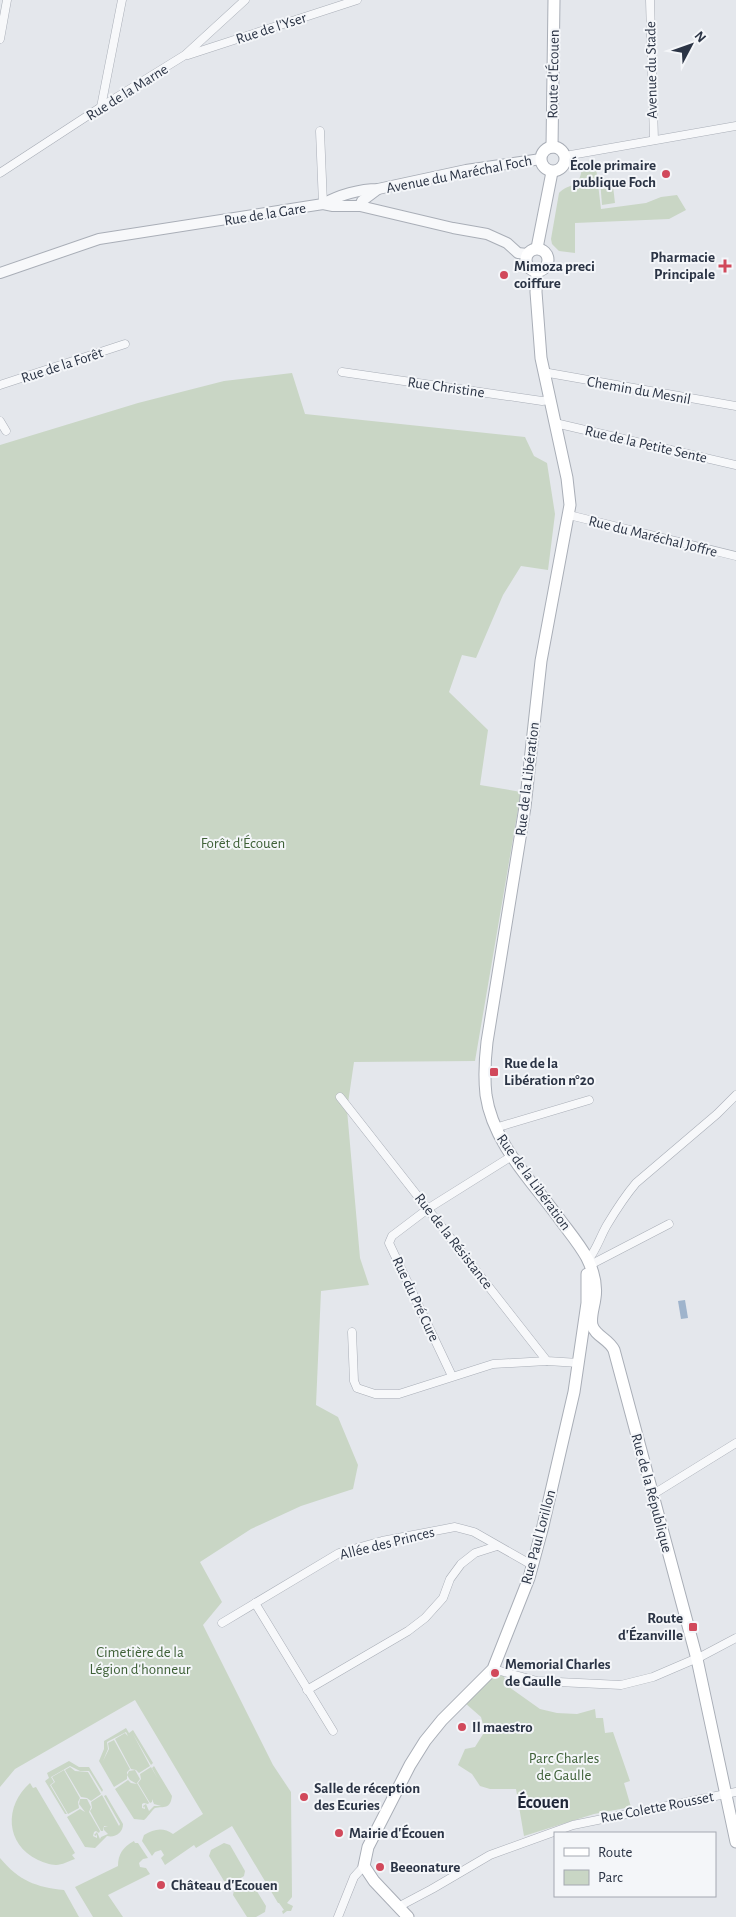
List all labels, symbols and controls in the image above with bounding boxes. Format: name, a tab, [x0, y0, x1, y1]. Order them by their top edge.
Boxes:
street label: Rue de l'Yser	[234, 10, 308, 47]
north arrow	[666, 20, 716, 70]
street label: Avenue du Stade	[643, 21, 660, 119]
street label: Route d'Écouen	[543, 29, 562, 119]
text: N	[692, 29, 709, 45]
street label: Rue de la Marne	[84, 61, 171, 124]
street label: Avenue du Maréchal Foch	[385, 153, 533, 196]
place label: École primaire publique Foch	[570, 156, 656, 190]
marker: École primaire publique Foch	[660, 168, 672, 180]
street label: Rue de la Gare	[223, 201, 307, 228]
place label: Pharmacie Principale	[650, 250, 715, 282]
place label: Mimoza preci coiffure	[514, 259, 595, 291]
marker: Pharmacie Principale	[719, 260, 731, 272]
marker: Mimoza preci coiffure	[498, 269, 510, 281]
street label: Rue de la Forêt	[19, 345, 105, 386]
street label: Chemin du Mesnil	[586, 374, 692, 407]
street label: Rue Christine	[406, 375, 485, 400]
street label: Rue de la Petite Sente	[583, 423, 708, 466]
street label: Rue du Maréchal Joffre	[587, 513, 719, 560]
street label: Rue de la Libération	[513, 721, 542, 837]
park label: Forêt d'Écouen	[201, 834, 285, 851]
place label: Rue de la Libération n°20	[504, 1056, 595, 1088]
marker: Rue de la Libération n°20	[488, 1066, 500, 1078]
street label: Rue de la Libération	[494, 1131, 573, 1233]
street label: Rue de la Résistance	[412, 1191, 496, 1292]
street label: Rue du Pré Cure	[389, 1255, 442, 1344]
street label: Rue de la République	[628, 1432, 675, 1554]
street label: Rue Paul Lorillon	[519, 1488, 558, 1586]
street label: Allée des Princes	[338, 1524, 436, 1563]
place label: Route d'Ézanville	[618, 1611, 683, 1643]
marker: Route d'Ézanville	[687, 1621, 699, 1633]
park label: Cimetière de la Légion d'honneur	[89, 1645, 191, 1677]
place label: Memorial Charles de Gaulle	[505, 1657, 611, 1689]
marker: Memorial Charles de Gaulle	[489, 1667, 501, 1679]
place label: Il maestro	[472, 1720, 533, 1735]
marker: Il maestro	[456, 1721, 468, 1733]
park label: Parc Charles de Gaulle	[529, 1751, 599, 1783]
place label: Salle de réception des Ecuries	[314, 1781, 420, 1813]
street label: Rue Colette Rousset	[599, 1789, 715, 1826]
marker: Salle de réception des Ecuries	[298, 1791, 310, 1803]
district label: Écouen	[517, 1791, 569, 1812]
place label: Mairie d'Écouen	[349, 1824, 445, 1841]
marker: Mairie d'Écouen	[333, 1827, 345, 1839]
legend	[554, 1832, 716, 1897]
text: Route	[598, 1845, 632, 1860]
place label: Beeonature	[390, 1860, 460, 1875]
marker: Beeonature	[374, 1861, 386, 1873]
text: Parc	[598, 1870, 623, 1885]
place label: Château d'Ecouen	[171, 1878, 278, 1893]
marker: Château d'Ecouen	[155, 1879, 167, 1891]

